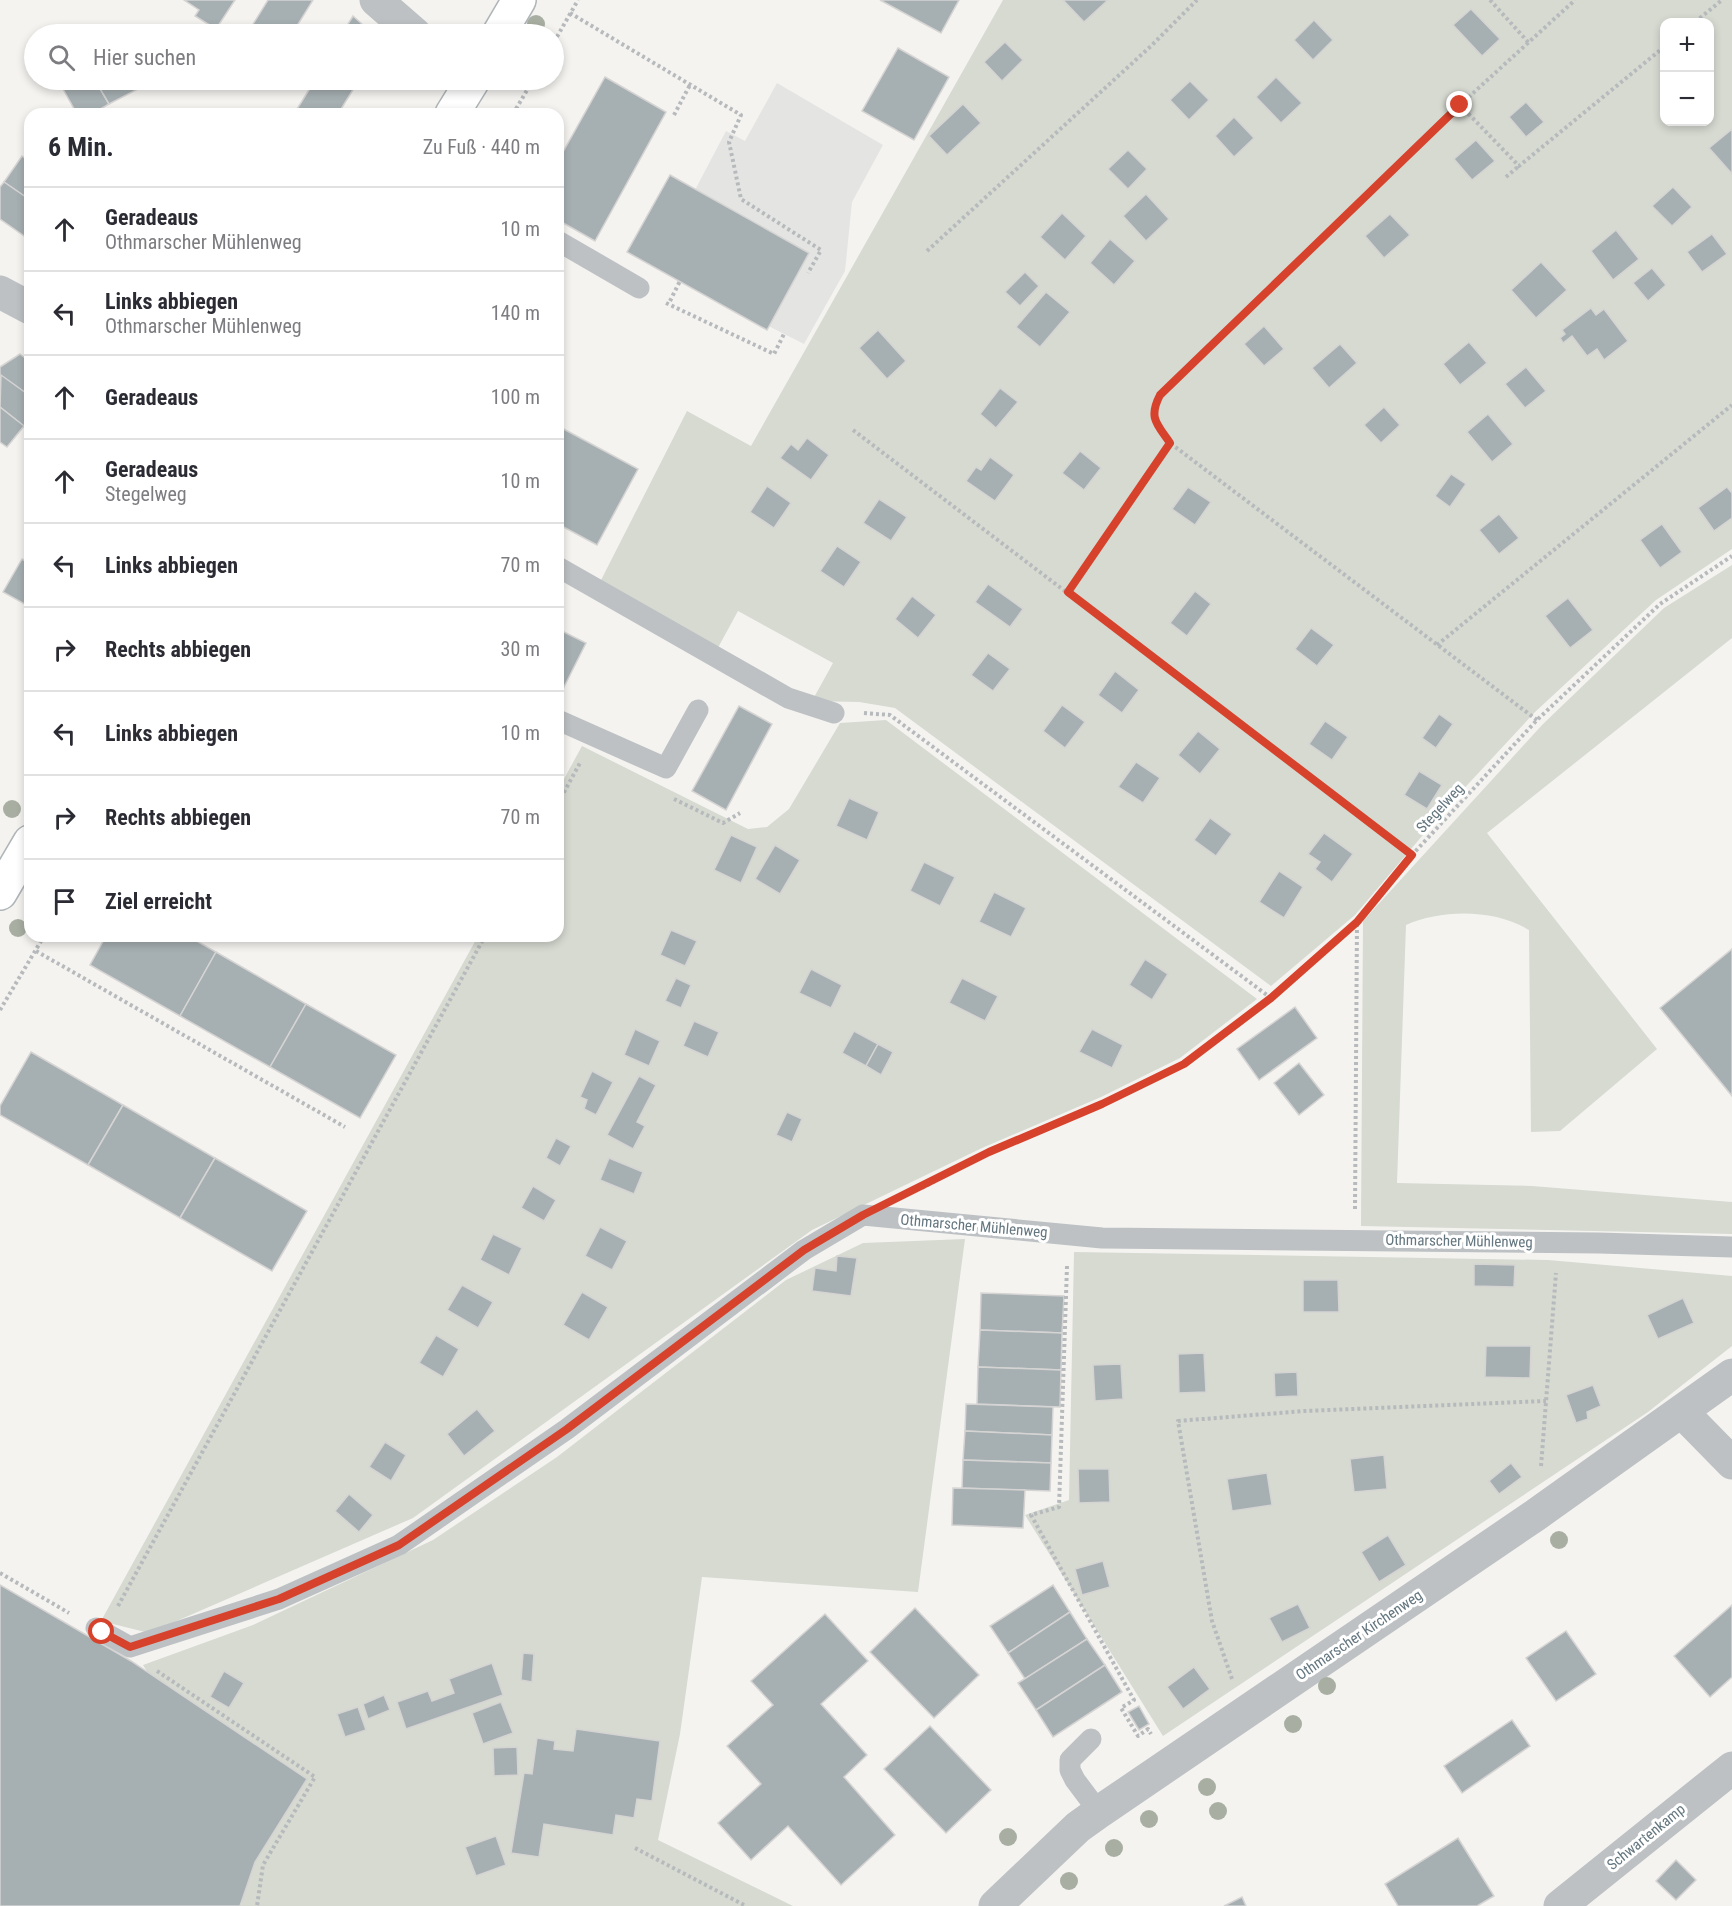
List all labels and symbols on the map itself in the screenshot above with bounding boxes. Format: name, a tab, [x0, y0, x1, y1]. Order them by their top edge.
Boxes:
route end	[1446, 91, 1472, 117]
street label: Stegelweg	[1413, 779, 1467, 837]
street label: Othmarscher Mühlenweg	[900, 1211, 1048, 1241]
street label: Othmarscher Mühlenweg	[1385, 1231, 1533, 1251]
street label: Othmarscher Kirchenweg	[1292, 1586, 1426, 1684]
route start	[88, 1618, 114, 1644]
street label: Schwartenkamp	[1603, 1800, 1689, 1874]

